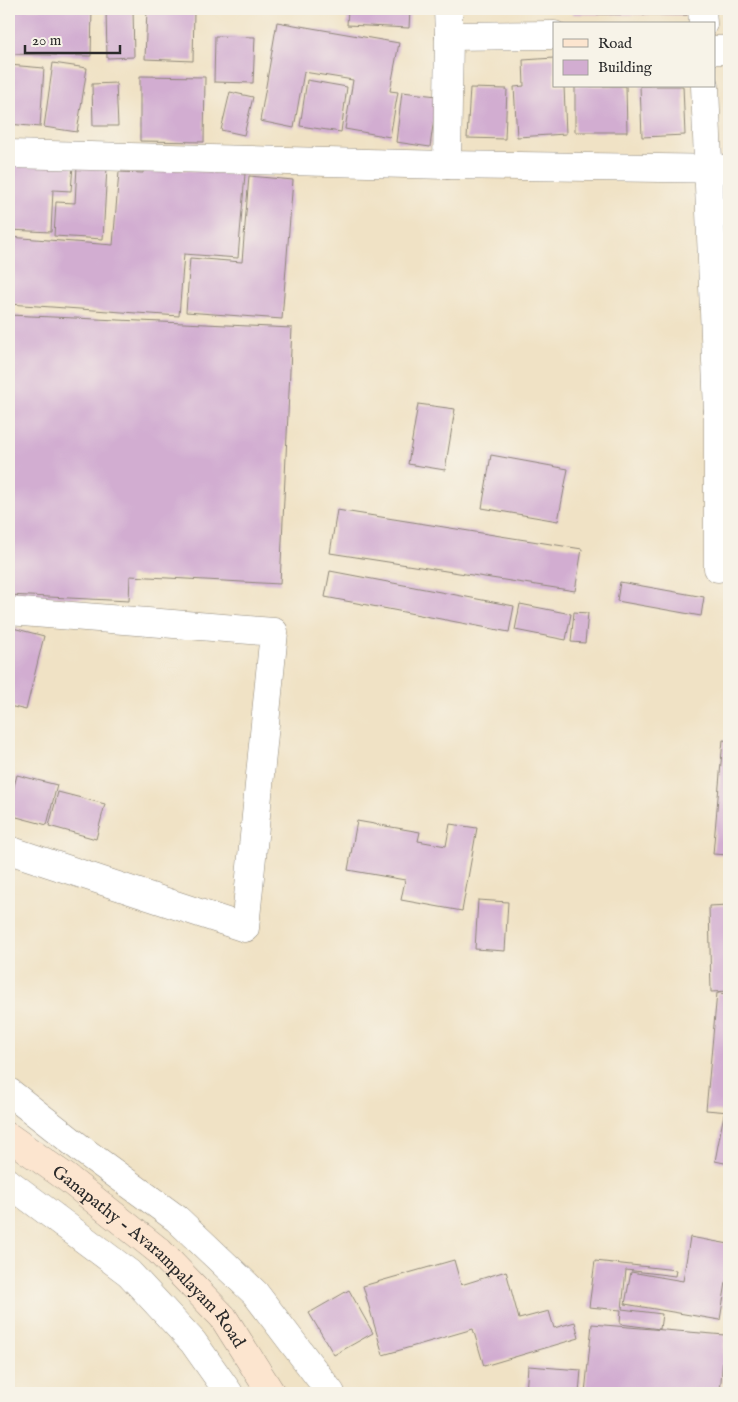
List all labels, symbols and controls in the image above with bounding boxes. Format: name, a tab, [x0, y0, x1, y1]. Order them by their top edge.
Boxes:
scale bar	[25, 22, 120, 54]
legend	[553, 22, 716, 88]
text: 20 m	[32, 31, 62, 50]
text: Road	[598, 34, 633, 53]
text: Building	[598, 58, 653, 77]
street label: Ganapathy - Avarampalayam Road	[47, 1161, 250, 1353]

